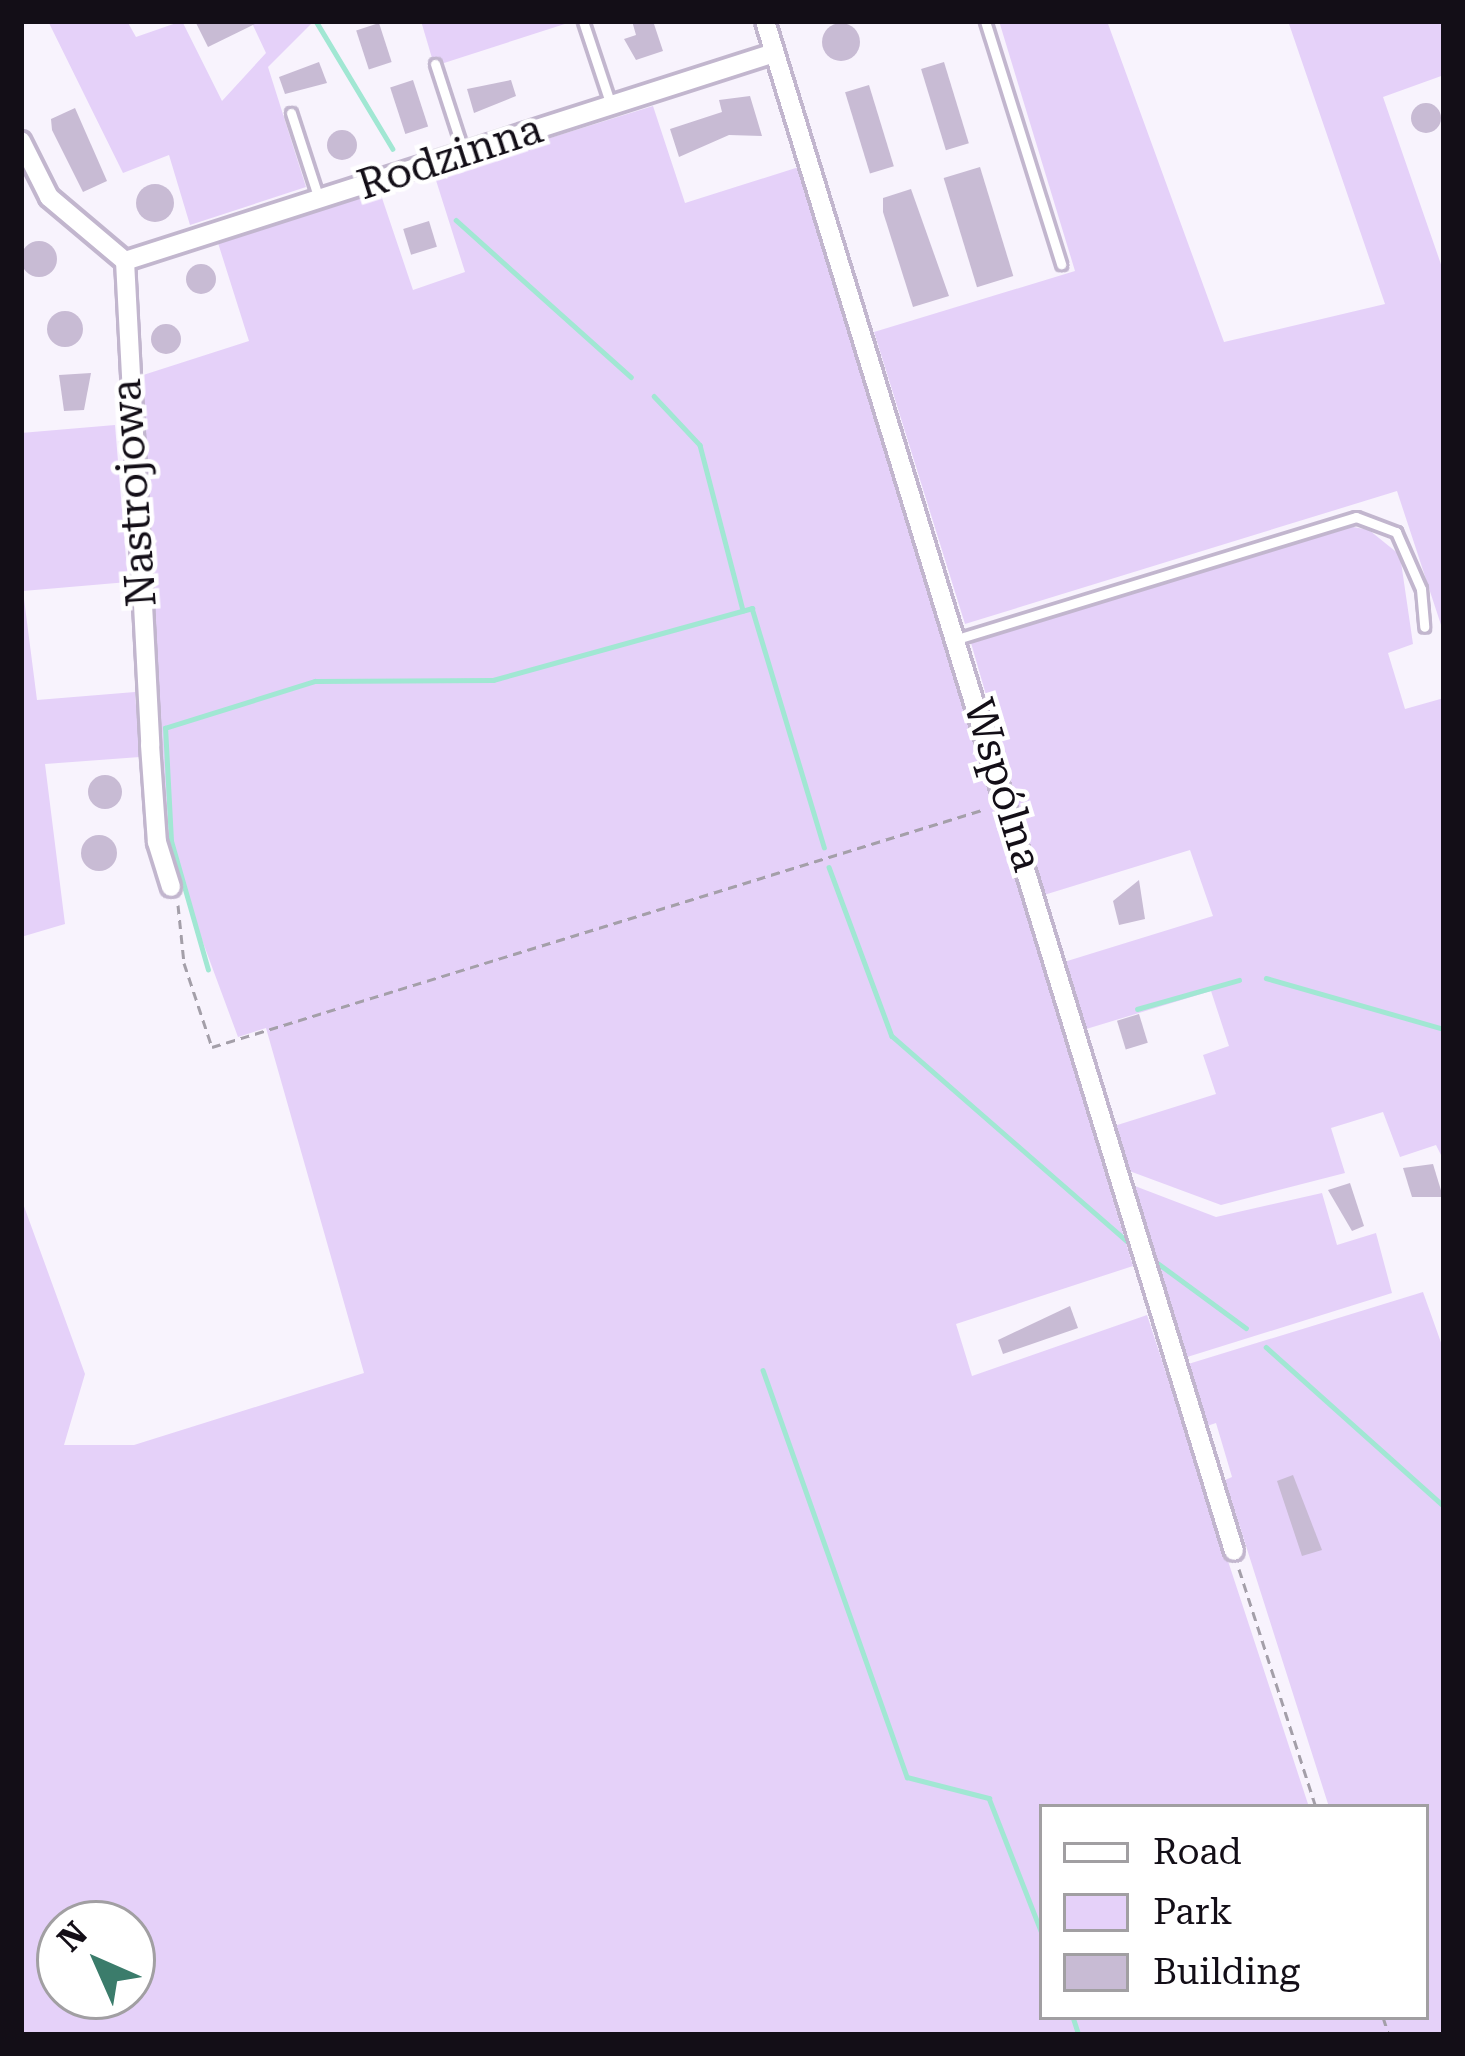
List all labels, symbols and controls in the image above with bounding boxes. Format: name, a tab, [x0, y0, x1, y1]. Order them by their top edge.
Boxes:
street label: Rodzinna	[351, 103, 549, 211]
street label: Nastrojowa	[101, 377, 167, 609]
street label: Wspólna	[953, 693, 1053, 877]
legend	[1039, 1804, 1429, 2020]
text: Road	[1153, 1831, 1241, 1873]
text: Park	[1153, 1891, 1232, 1933]
north arrow	[36, 1900, 156, 2020]
text: N	[50, 1914, 95, 1959]
text: Building	[1153, 1951, 1300, 1993]

